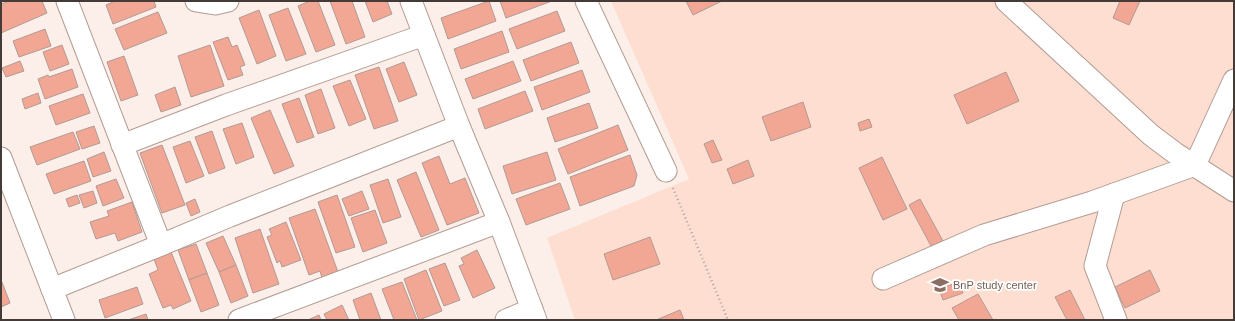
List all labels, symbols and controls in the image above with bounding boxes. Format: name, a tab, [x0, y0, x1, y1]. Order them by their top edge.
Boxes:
school or university icon: BnP study center	[930, 275, 950, 295]
place label: BnP study center	[953, 279, 1037, 291]

